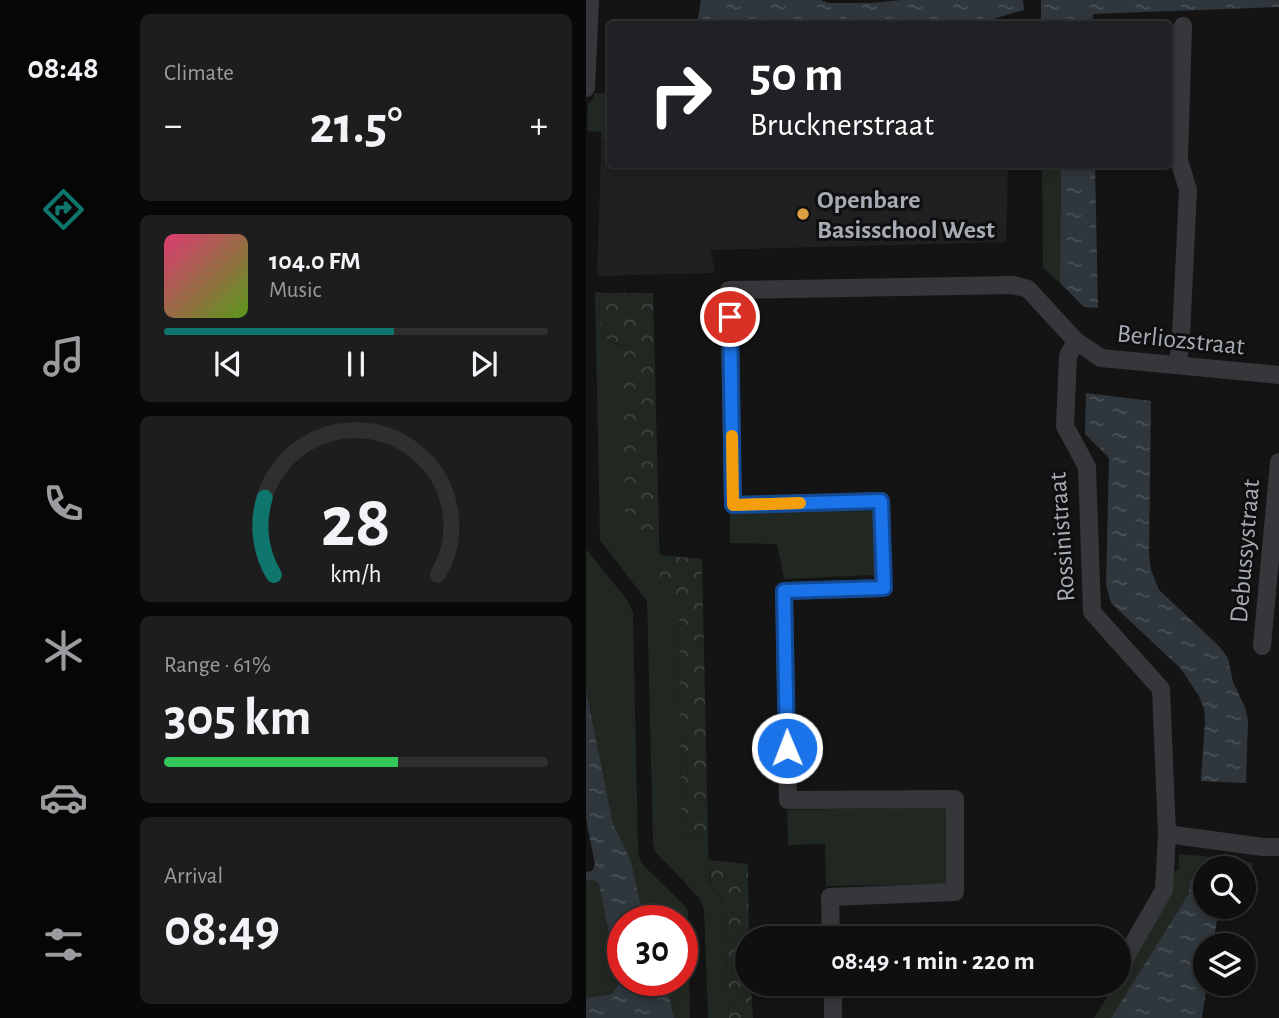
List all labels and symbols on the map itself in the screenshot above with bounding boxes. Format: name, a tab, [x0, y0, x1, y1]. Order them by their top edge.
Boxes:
place label: Openbare Basisschool West	[817, 187, 995, 243]
marker: Openbare Basisschool West	[795, 206, 811, 222]
pin	[700, 287, 760, 347]
street label: Berliozstraat	[1116, 320, 1246, 360]
street label: Rossinistraat	[1044, 471, 1079, 603]
street label: Debussystraat	[1226, 478, 1264, 624]
position arrow	[750, 711, 824, 785]
speed limit sign: 30	[607, 905, 698, 996]

